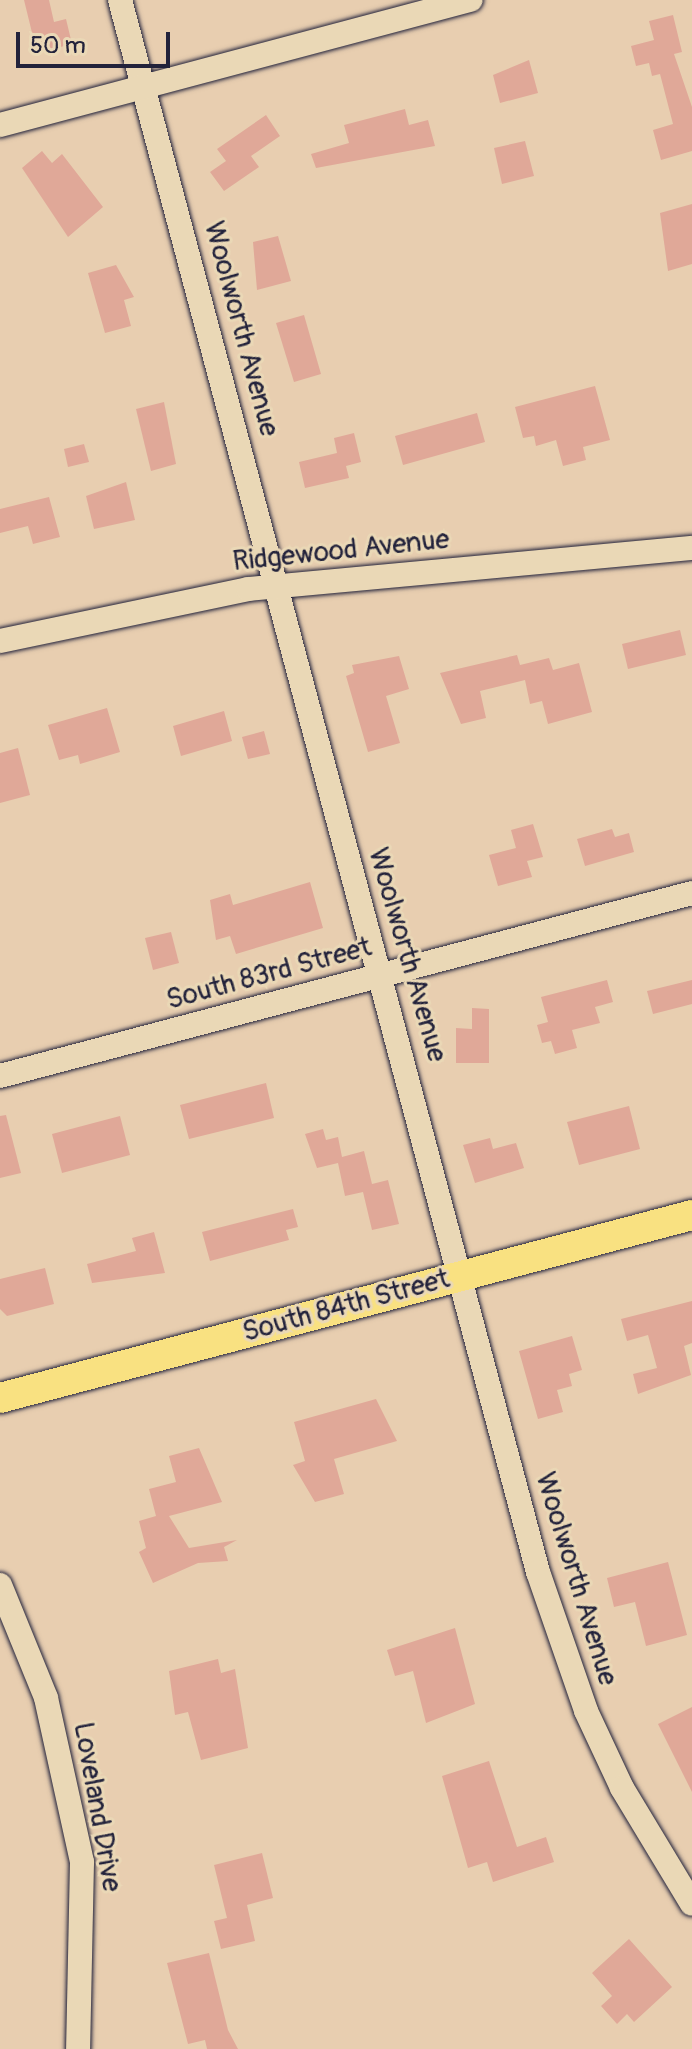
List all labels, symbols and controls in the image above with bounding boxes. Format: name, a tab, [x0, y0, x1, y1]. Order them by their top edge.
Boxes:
scale bar	[20, 16, 174, 66]
text: 50 m	[30, 31, 86, 60]
street label: Woolworth Avenue	[196, 218, 286, 440]
street label: Ridgewood Avenue	[231, 523, 451, 579]
street label: Woolworth Avenue	[360, 844, 454, 1066]
street label: South 83rd Street	[163, 930, 375, 1018]
street label: South 84th Street	[239, 1262, 453, 1350]
street label: Woolworth Avenue	[528, 1468, 624, 1690]
street label: Loveland Drive	[66, 1720, 128, 1894]

